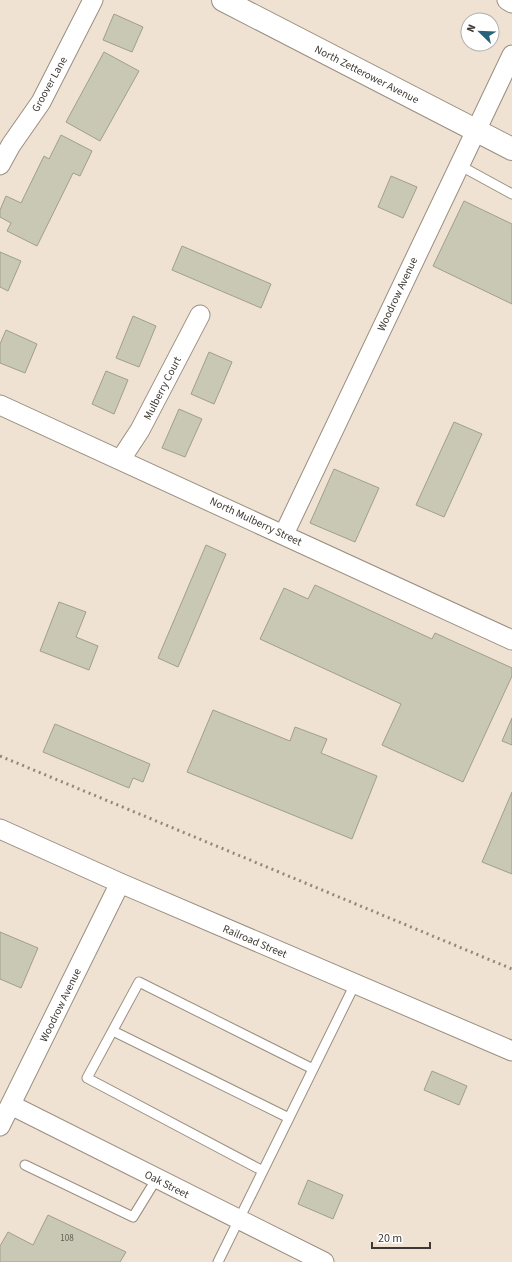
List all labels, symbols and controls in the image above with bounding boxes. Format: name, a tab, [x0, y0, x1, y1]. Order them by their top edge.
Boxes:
north arrow	[460, 12, 500, 52]
text: N	[463, 22, 480, 35]
street label: North Zetterower Avenue	[312, 42, 422, 108]
street label: Groover Lane	[28, 53, 71, 115]
street label: Woodrow Avenue	[374, 254, 421, 334]
street label: Mulberry Court	[140, 354, 185, 423]
street label: North Mulberry Street	[207, 494, 304, 549]
street label: Railroad Street	[220, 921, 289, 962]
street label: Woodrow Avenue	[36, 965, 85, 1045]
street label: Oak Street	[142, 1167, 192, 1202]
scale bar	[372, 1224, 430, 1250]
text: 20 m	[378, 1230, 402, 1247]
house number: 108	[60, 1232, 74, 1245]

